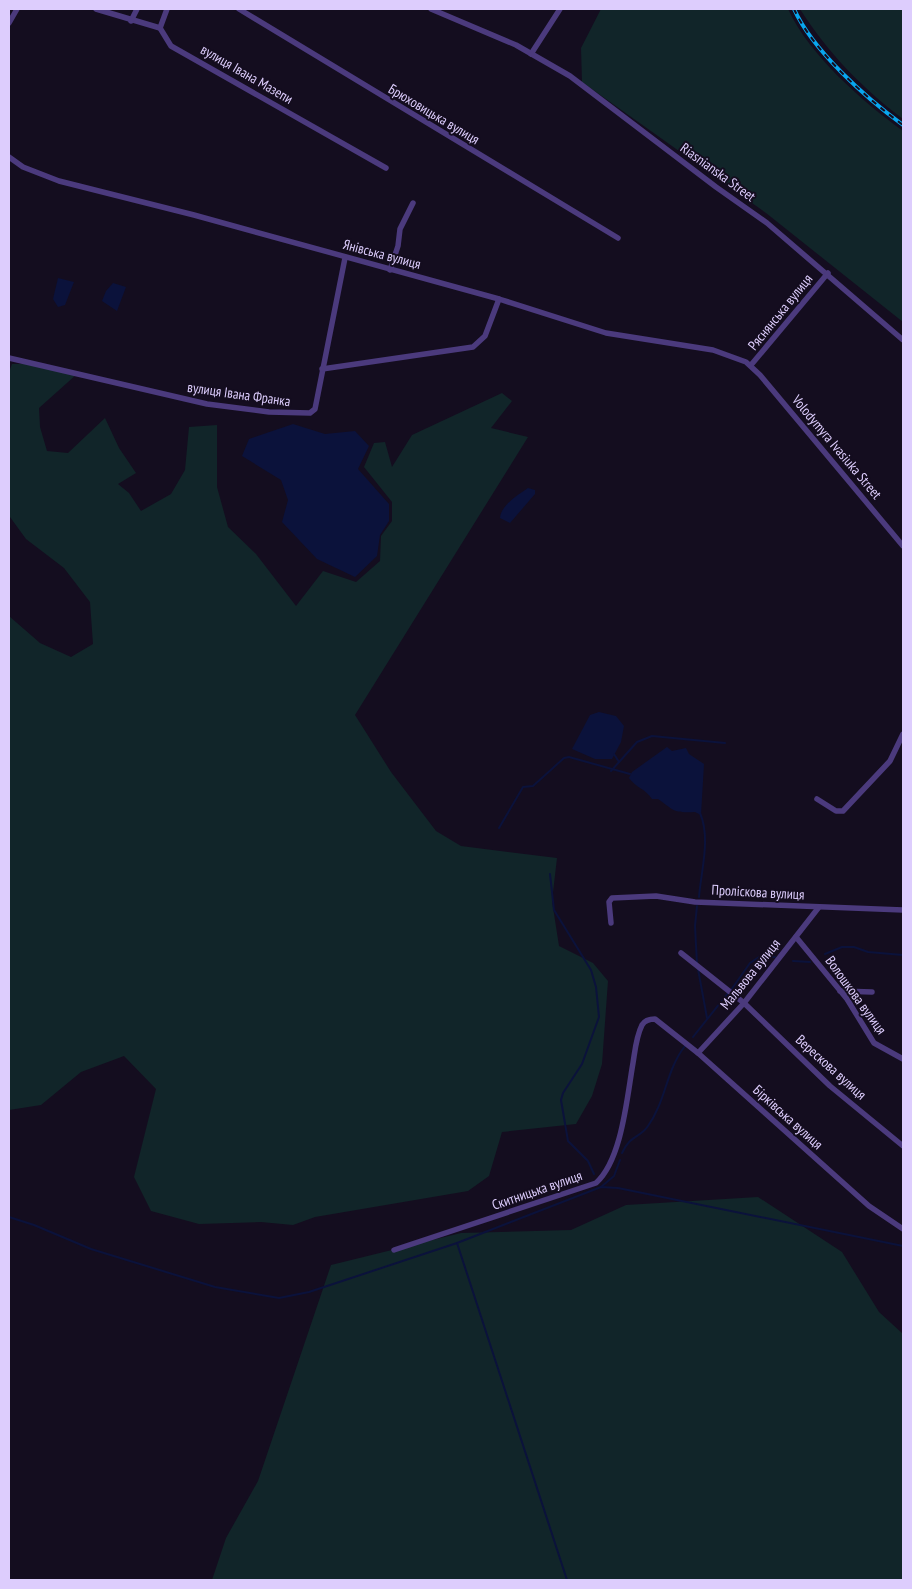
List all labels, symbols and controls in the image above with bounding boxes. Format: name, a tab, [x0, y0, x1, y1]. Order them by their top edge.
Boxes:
street label: вулиця Івана Мазепи	[198, 40, 296, 108]
street label: Брюховицька вулиця	[385, 80, 483, 148]
street label: Riasnianska Street	[677, 139, 759, 205]
street label: Янівська вулиця	[341, 235, 423, 273]
street label: Ряснянська вулиця	[744, 270, 816, 354]
street label: вулиця Івана Франка	[186, 378, 292, 410]
street label: Volodymyra Ivasiuka Street	[788, 391, 886, 503]
street label: Проліскова вулиця	[711, 881, 805, 903]
street label: Мальвова вулиця	[716, 935, 784, 1013]
street label: Волошкова вулиця	[822, 952, 890, 1038]
street label: Верескова вулиця	[792, 1031, 870, 1103]
street label: Бірківська вулиця	[749, 1081, 827, 1153]
street label: Скитницька вулиця	[489, 1166, 585, 1214]

